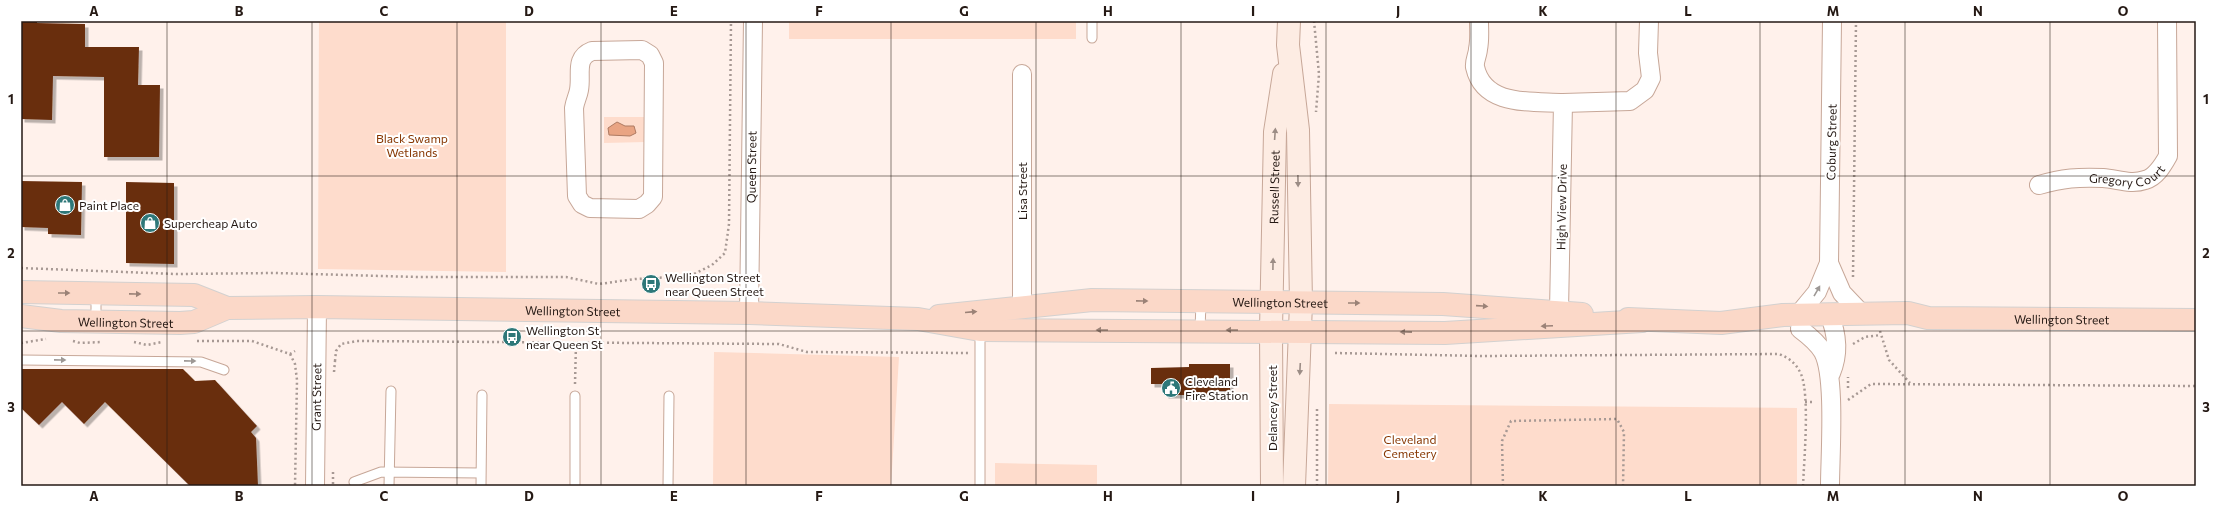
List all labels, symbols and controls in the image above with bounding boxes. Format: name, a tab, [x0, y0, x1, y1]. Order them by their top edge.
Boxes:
text: A	[89, 3, 99, 19]
text: B	[235, 3, 244, 19]
text: C	[380, 3, 389, 19]
text: D	[524, 3, 534, 19]
text: E	[670, 3, 678, 19]
text: F	[815, 3, 823, 19]
text: G	[959, 3, 969, 19]
text: H	[1103, 3, 1113, 19]
text: I	[1251, 3, 1255, 19]
text: J	[1396, 3, 1400, 19]
text: K	[1538, 3, 1548, 19]
text: L	[1684, 3, 1692, 19]
text: M	[1827, 3, 1839, 19]
text: N	[1973, 3, 1983, 19]
text: O	[2118, 3, 2129, 19]
text: 1	[8, 91, 14, 107]
text: 1	[2203, 91, 2209, 107]
street label: Coburg Street	[1823, 103, 1839, 180]
one-way arrow	[1272, 128, 1279, 140]
park label: Black Swamp Wetlands	[376, 131, 448, 159]
street label: Queen Street	[744, 131, 758, 203]
street label: Russell Street	[1266, 150, 1282, 224]
street label: Lisa Street	[1015, 162, 1029, 220]
street label: Gregory Court	[2089, 162, 2167, 189]
street label: High View Drive	[1553, 164, 1569, 250]
one-way arrow	[1295, 175, 1302, 187]
shop icon: Paint Place	[54, 194, 76, 216]
place label: Paint Place	[79, 198, 139, 212]
shop icon: Supercheap Auto	[139, 212, 161, 234]
place label: Supercheap Auto	[164, 216, 257, 230]
text: 2	[7, 245, 15, 261]
text: 2	[2202, 245, 2210, 261]
one-way arrow	[1270, 257, 1276, 270]
place label: Wellington Street near Queen Street	[665, 270, 764, 298]
bus stop icon: Wellington Street near Queen Street	[640, 273, 662, 295]
one-way arrow	[1813, 285, 1820, 297]
one-way arrow	[58, 290, 71, 296]
one-way arrow	[129, 290, 141, 297]
street label: Wellington Street	[1232, 295, 1328, 310]
one-way arrow	[1136, 298, 1149, 304]
one-way arrow	[1348, 300, 1361, 306]
street label: Wellington Street	[525, 303, 621, 318]
one-way arrow	[1476, 303, 1488, 310]
one-way arrow	[965, 308, 977, 315]
street label: Wellington Street	[2014, 312, 2110, 326]
street label: Wellington Street	[78, 314, 174, 330]
place label: Wellington St near Queen St	[526, 323, 603, 351]
one-way arrow	[1541, 323, 1553, 330]
bus stop icon: Wellington St near Queen St	[501, 326, 523, 348]
one-way arrow	[1095, 327, 1108, 333]
one-way arrow	[1225, 327, 1238, 333]
one-way arrow	[1399, 329, 1412, 335]
one-way arrow	[54, 357, 67, 363]
one-way arrow	[184, 358, 196, 365]
street label: Grant Street	[309, 363, 323, 431]
one-way arrow	[1296, 363, 1303, 375]
street label: Delancey Street	[1265, 365, 1279, 451]
place label: Cleveland Fire Station	[1185, 374, 1248, 402]
public building icon: Cleveland Fire Station	[1160, 377, 1182, 399]
text: 3	[7, 399, 15, 415]
text: 3	[2202, 399, 2210, 415]
park label: Cleveland Cemetery	[1383, 432, 1437, 460]
text: A	[89, 488, 99, 504]
text: B	[235, 488, 244, 504]
text: C	[380, 488, 389, 504]
text: D	[524, 488, 534, 504]
text: E	[670, 488, 678, 504]
text: F	[815, 488, 823, 504]
text: G	[959, 488, 969, 504]
text: H	[1103, 488, 1113, 504]
text: I	[1251, 488, 1255, 504]
text: J	[1396, 488, 1400, 504]
text: K	[1538, 488, 1548, 504]
text: L	[1684, 488, 1692, 504]
text: M	[1827, 488, 1839, 504]
text: N	[1973, 488, 1983, 504]
text: O	[2118, 488, 2129, 504]

